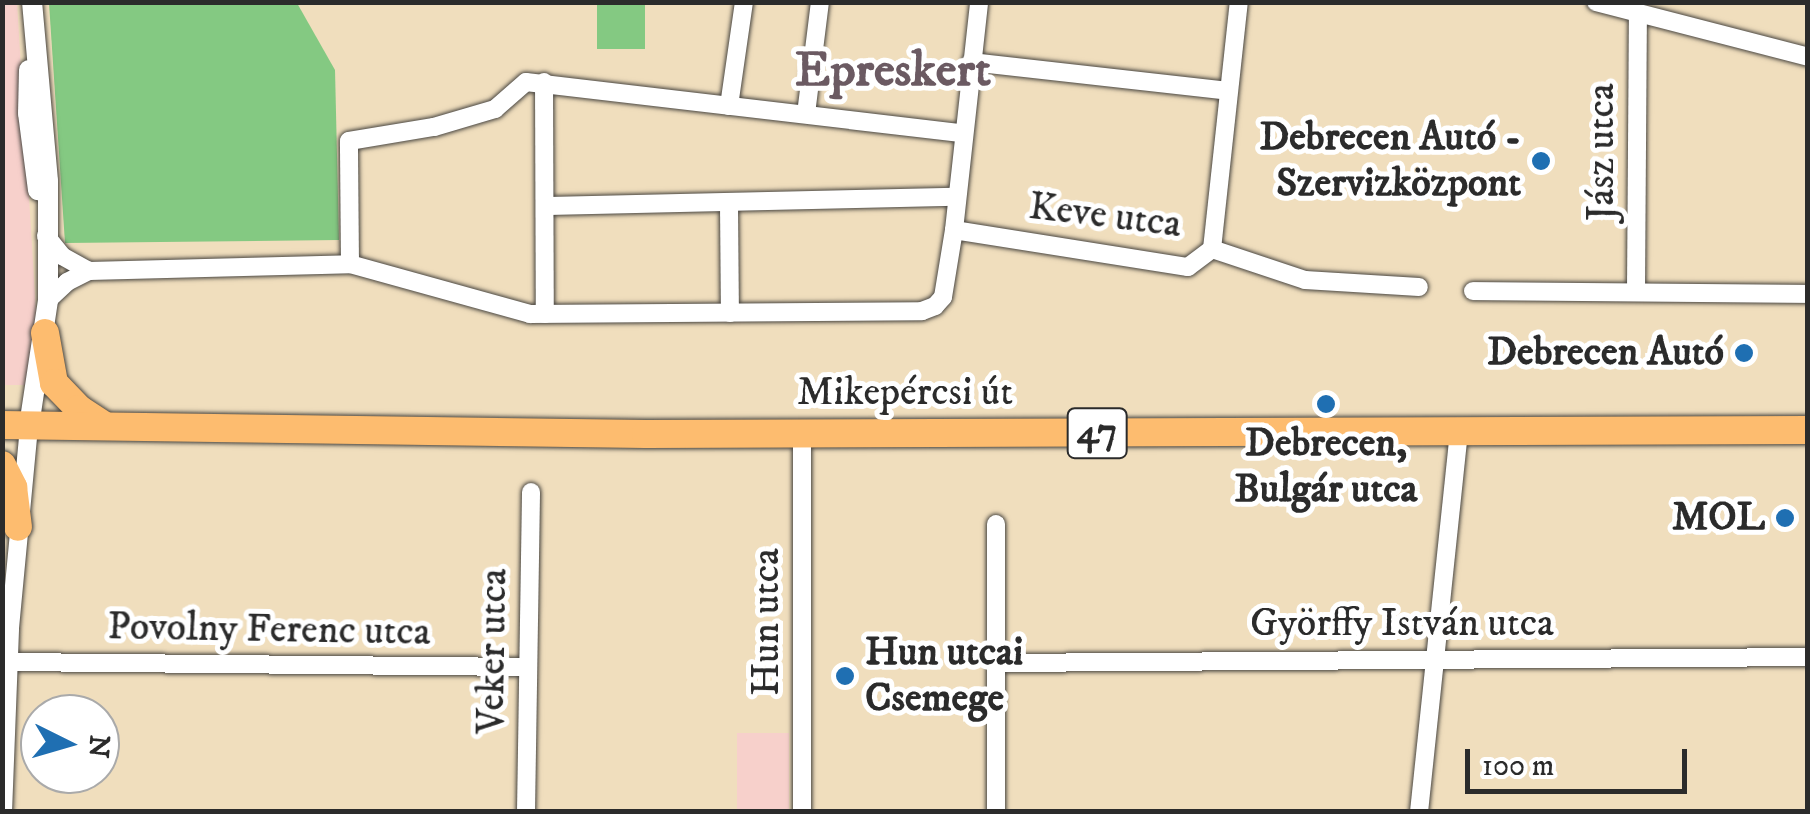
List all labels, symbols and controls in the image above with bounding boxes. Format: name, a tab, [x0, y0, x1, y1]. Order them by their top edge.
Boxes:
district label: Epreskert	[795, 41, 991, 101]
street label: Jász utca	[1578, 83, 1626, 221]
place label: Debrecen Autó - Szervizközpont	[1259, 114, 1521, 208]
marker: Debrecen Autó - Szervizközpont	[1530, 150, 1552, 172]
street label: Keve utca	[1026, 183, 1184, 249]
place label: Debrecen Autó	[1487, 329, 1724, 377]
marker: Debrecen Autó	[1733, 342, 1755, 364]
street label: Mikepércsi út	[797, 369, 1013, 417]
marker: Debrecen, Bulgár utca	[1315, 393, 1337, 415]
road number: 47	[1064, 400, 1130, 466]
place label: Debrecen, Bulgár utca	[1235, 420, 1417, 514]
place label: MOL	[1672, 494, 1765, 542]
marker: MOL	[1774, 507, 1796, 529]
street label: Hun utca	[743, 548, 791, 696]
street label: Veker utca	[468, 568, 518, 734]
street label: Györffy István utca	[1250, 600, 1554, 648]
street label: Povolny Ferenc utca	[107, 603, 431, 657]
place label: Hun utcai Csemege	[865, 629, 1023, 723]
marker: Hun utcai Csemege	[834, 665, 856, 687]
north arrow	[20, 694, 120, 794]
scale bar	[1470, 729, 1692, 791]
text: N	[80, 734, 117, 759]
text: 100 m	[1482, 748, 1554, 785]

